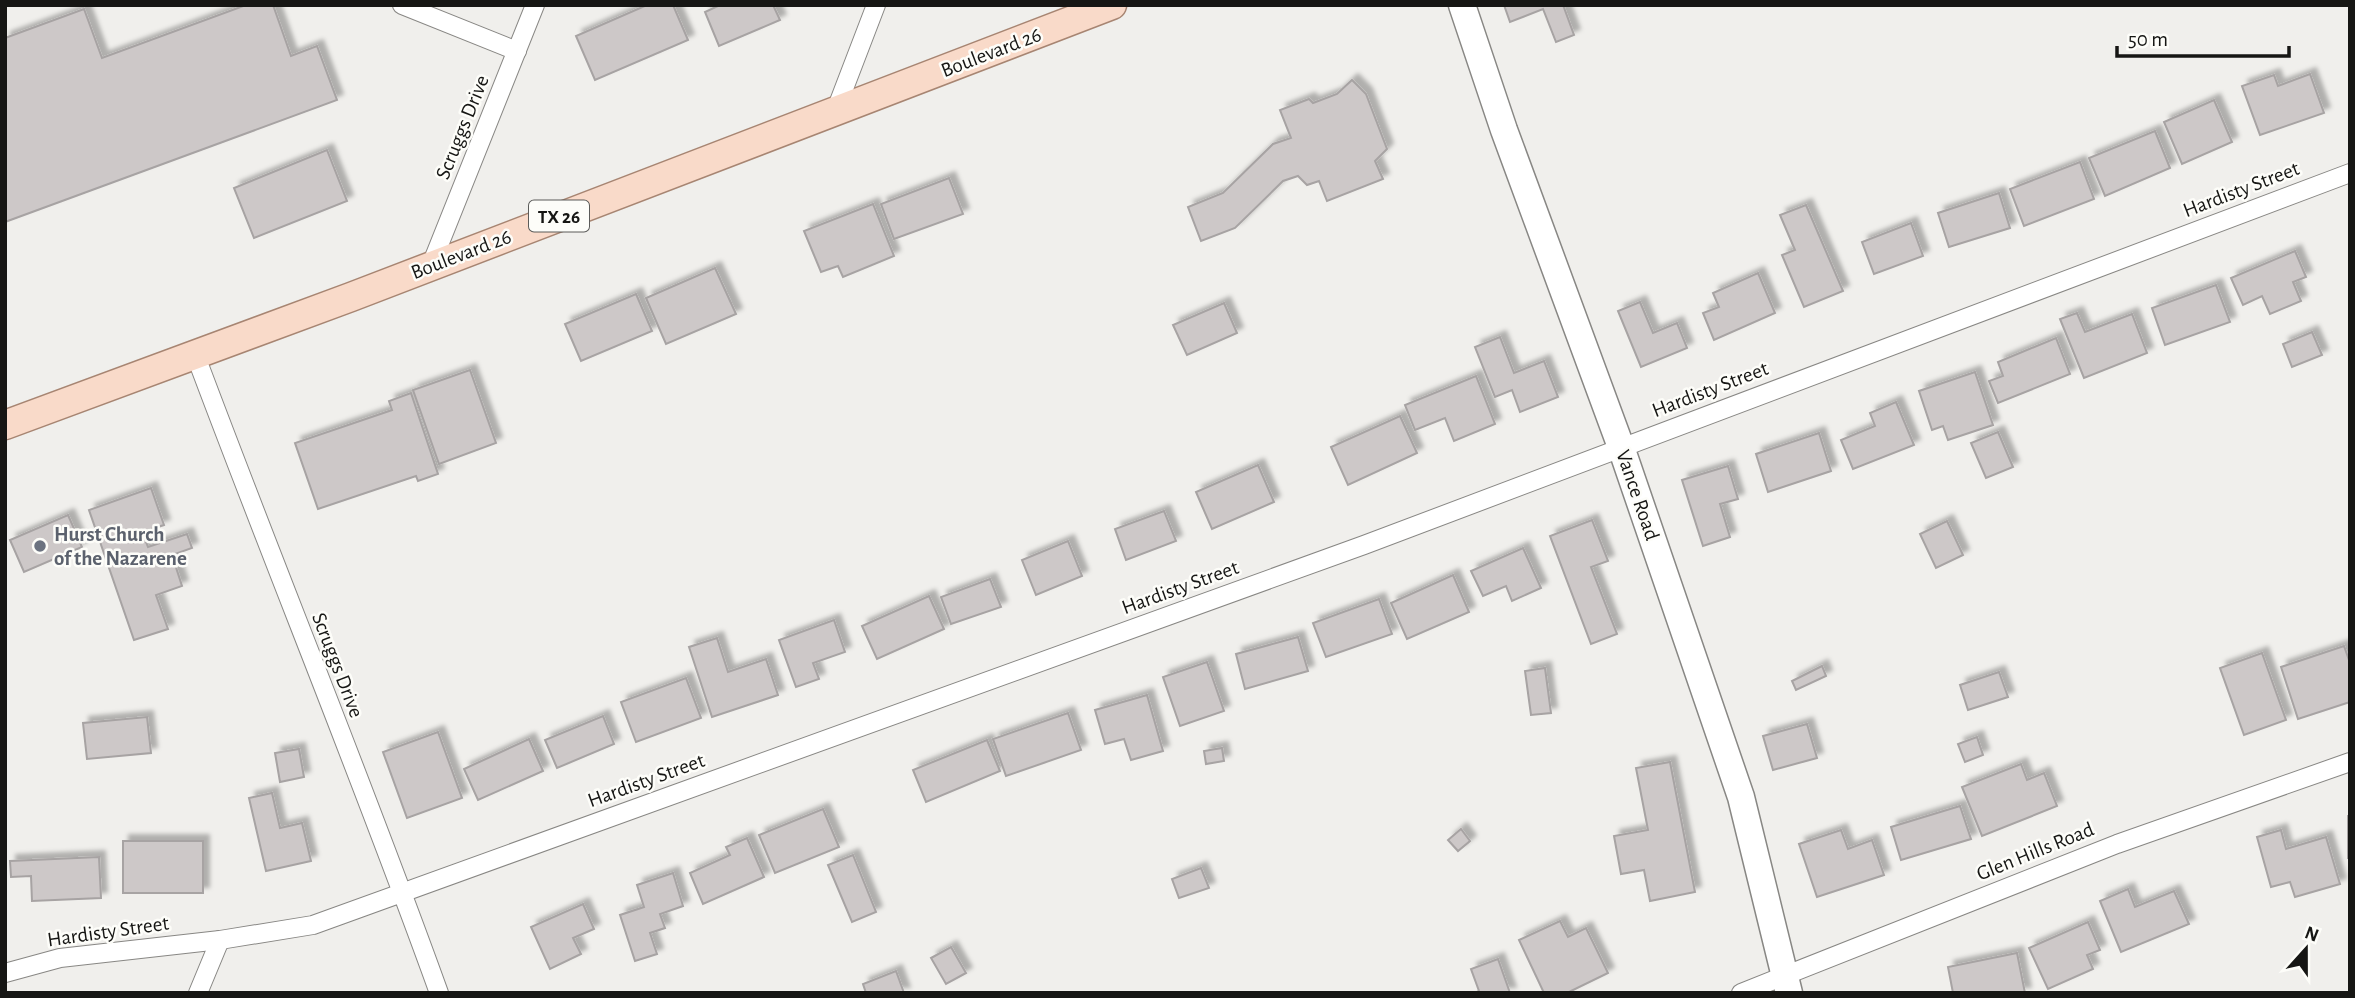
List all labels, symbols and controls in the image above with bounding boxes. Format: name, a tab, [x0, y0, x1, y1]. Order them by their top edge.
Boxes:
scale bar	[2117, 14, 2288, 58]
street label: Boulevard 26	[938, 24, 1044, 81]
text: 50 m	[2128, 29, 2168, 50]
street label: Scruggs Drive	[432, 72, 493, 182]
street label: Hardisty Street	[2180, 158, 2302, 221]
road number: TX 26	[529, 200, 589, 232]
street label: Boulevard 26	[408, 226, 514, 283]
street label: Hardisty Street	[1649, 358, 1771, 421]
street label: Vance Road	[1612, 447, 1663, 543]
place label: Hurst Church of the Nazarene	[54, 524, 187, 569]
marker: Hurst Church of the Nazarene	[32, 538, 48, 554]
street label: Hardisty Street	[1119, 557, 1242, 618]
street label: Scruggs Drive	[308, 610, 367, 720]
street label: Hardisty Street	[585, 750, 708, 811]
street label: Glen Hills Road	[1974, 818, 2097, 884]
street label: Hardisty Street	[46, 913, 170, 950]
north arrow	[2271, 914, 2341, 984]
text: N	[2302, 923, 2321, 946]

